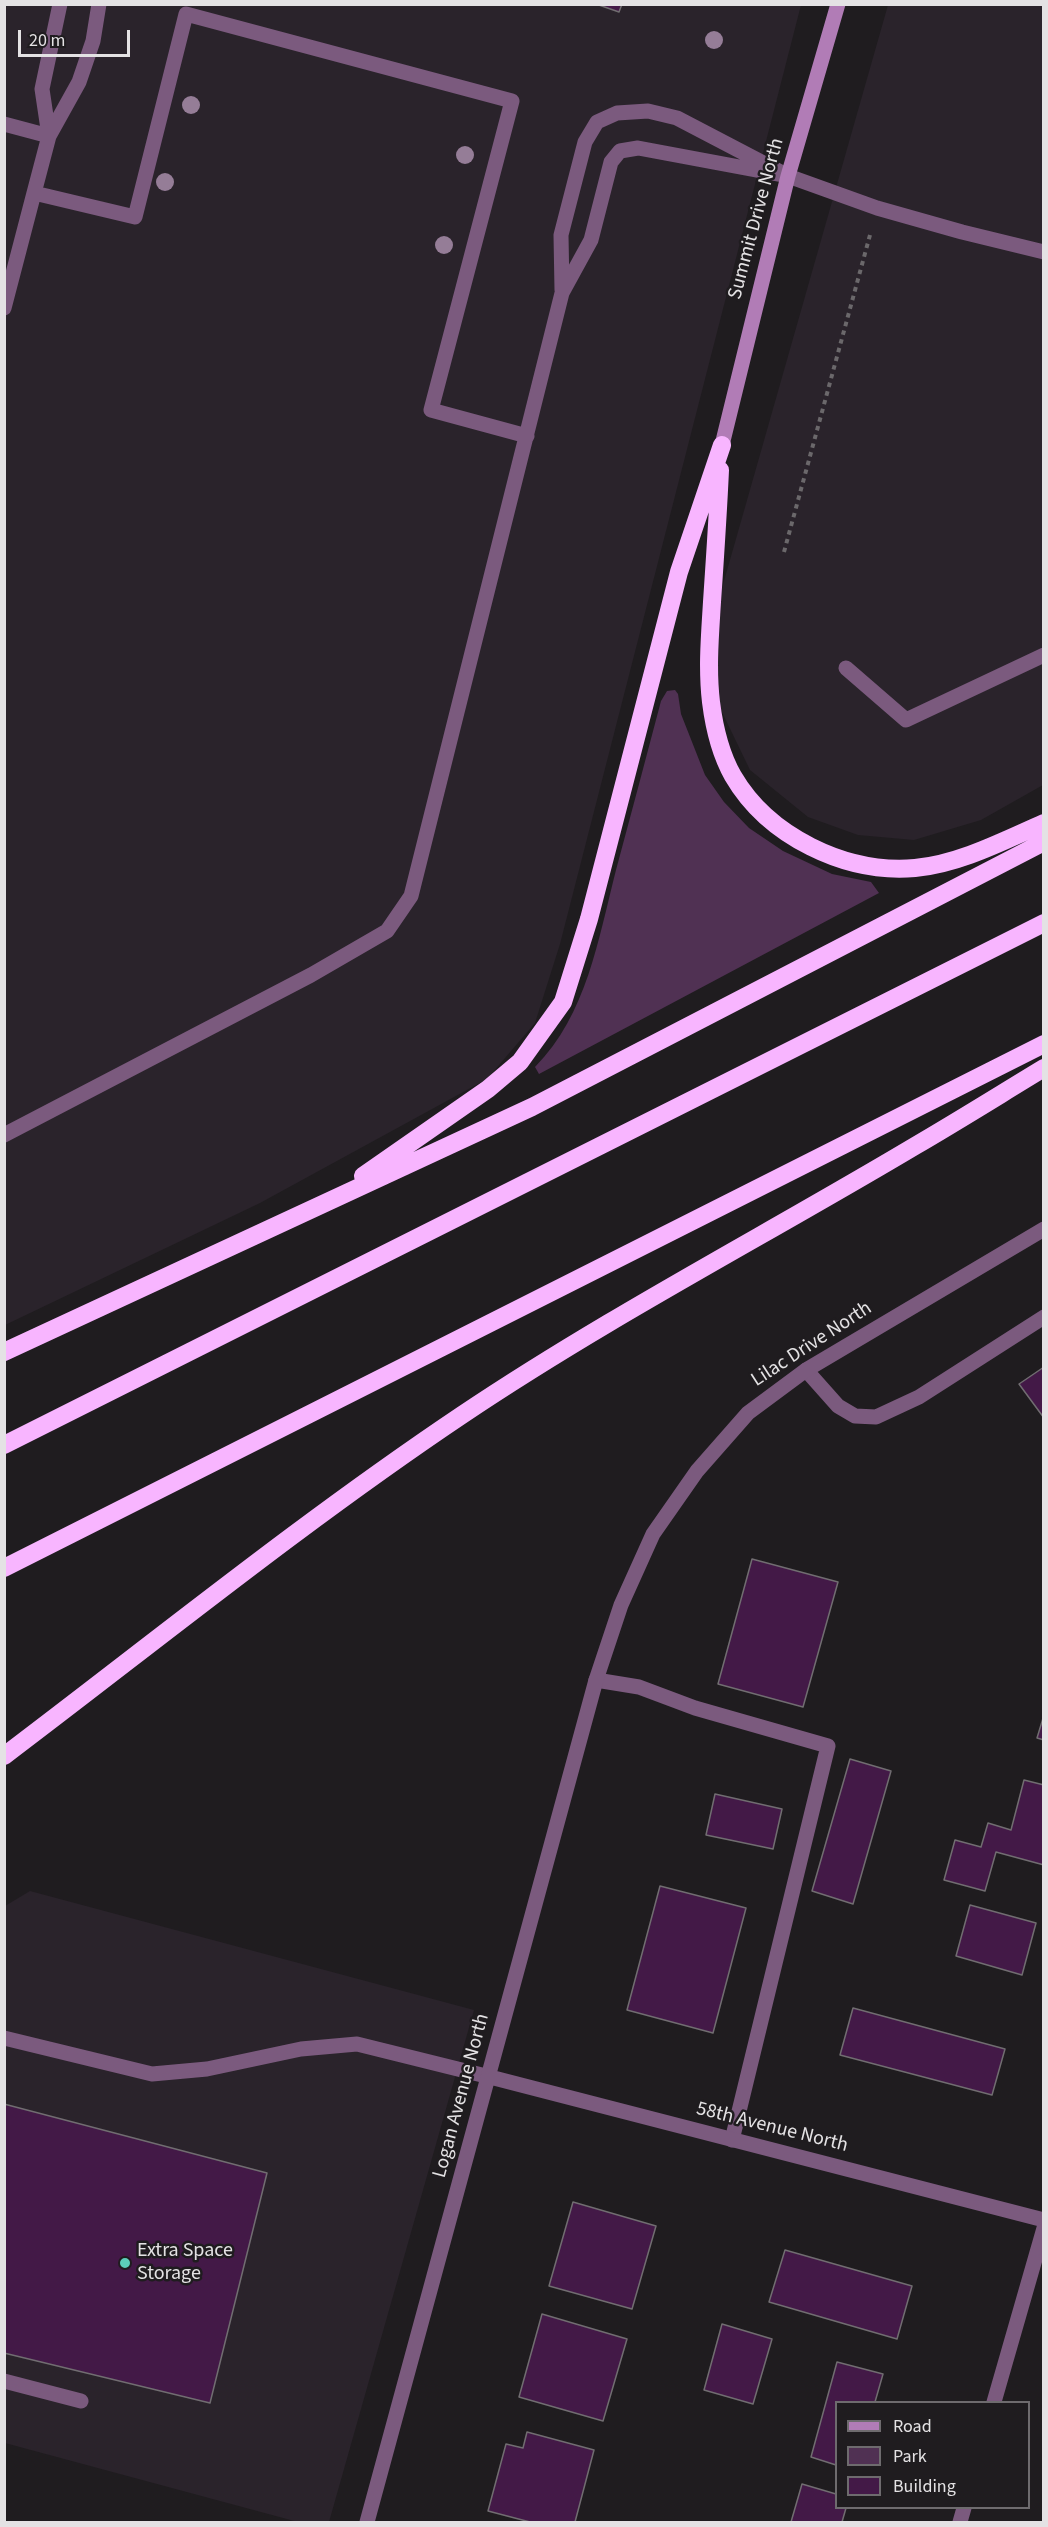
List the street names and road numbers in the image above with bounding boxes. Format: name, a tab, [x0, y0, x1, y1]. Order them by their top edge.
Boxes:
street label: Summit Drive North	[724, 136, 790, 302]
street label: Lilac Drive North	[747, 1297, 877, 1393]
street label: Logan Avenue North	[429, 2011, 495, 2181]
street label: 58th Avenue North	[694, 2098, 850, 2158]

